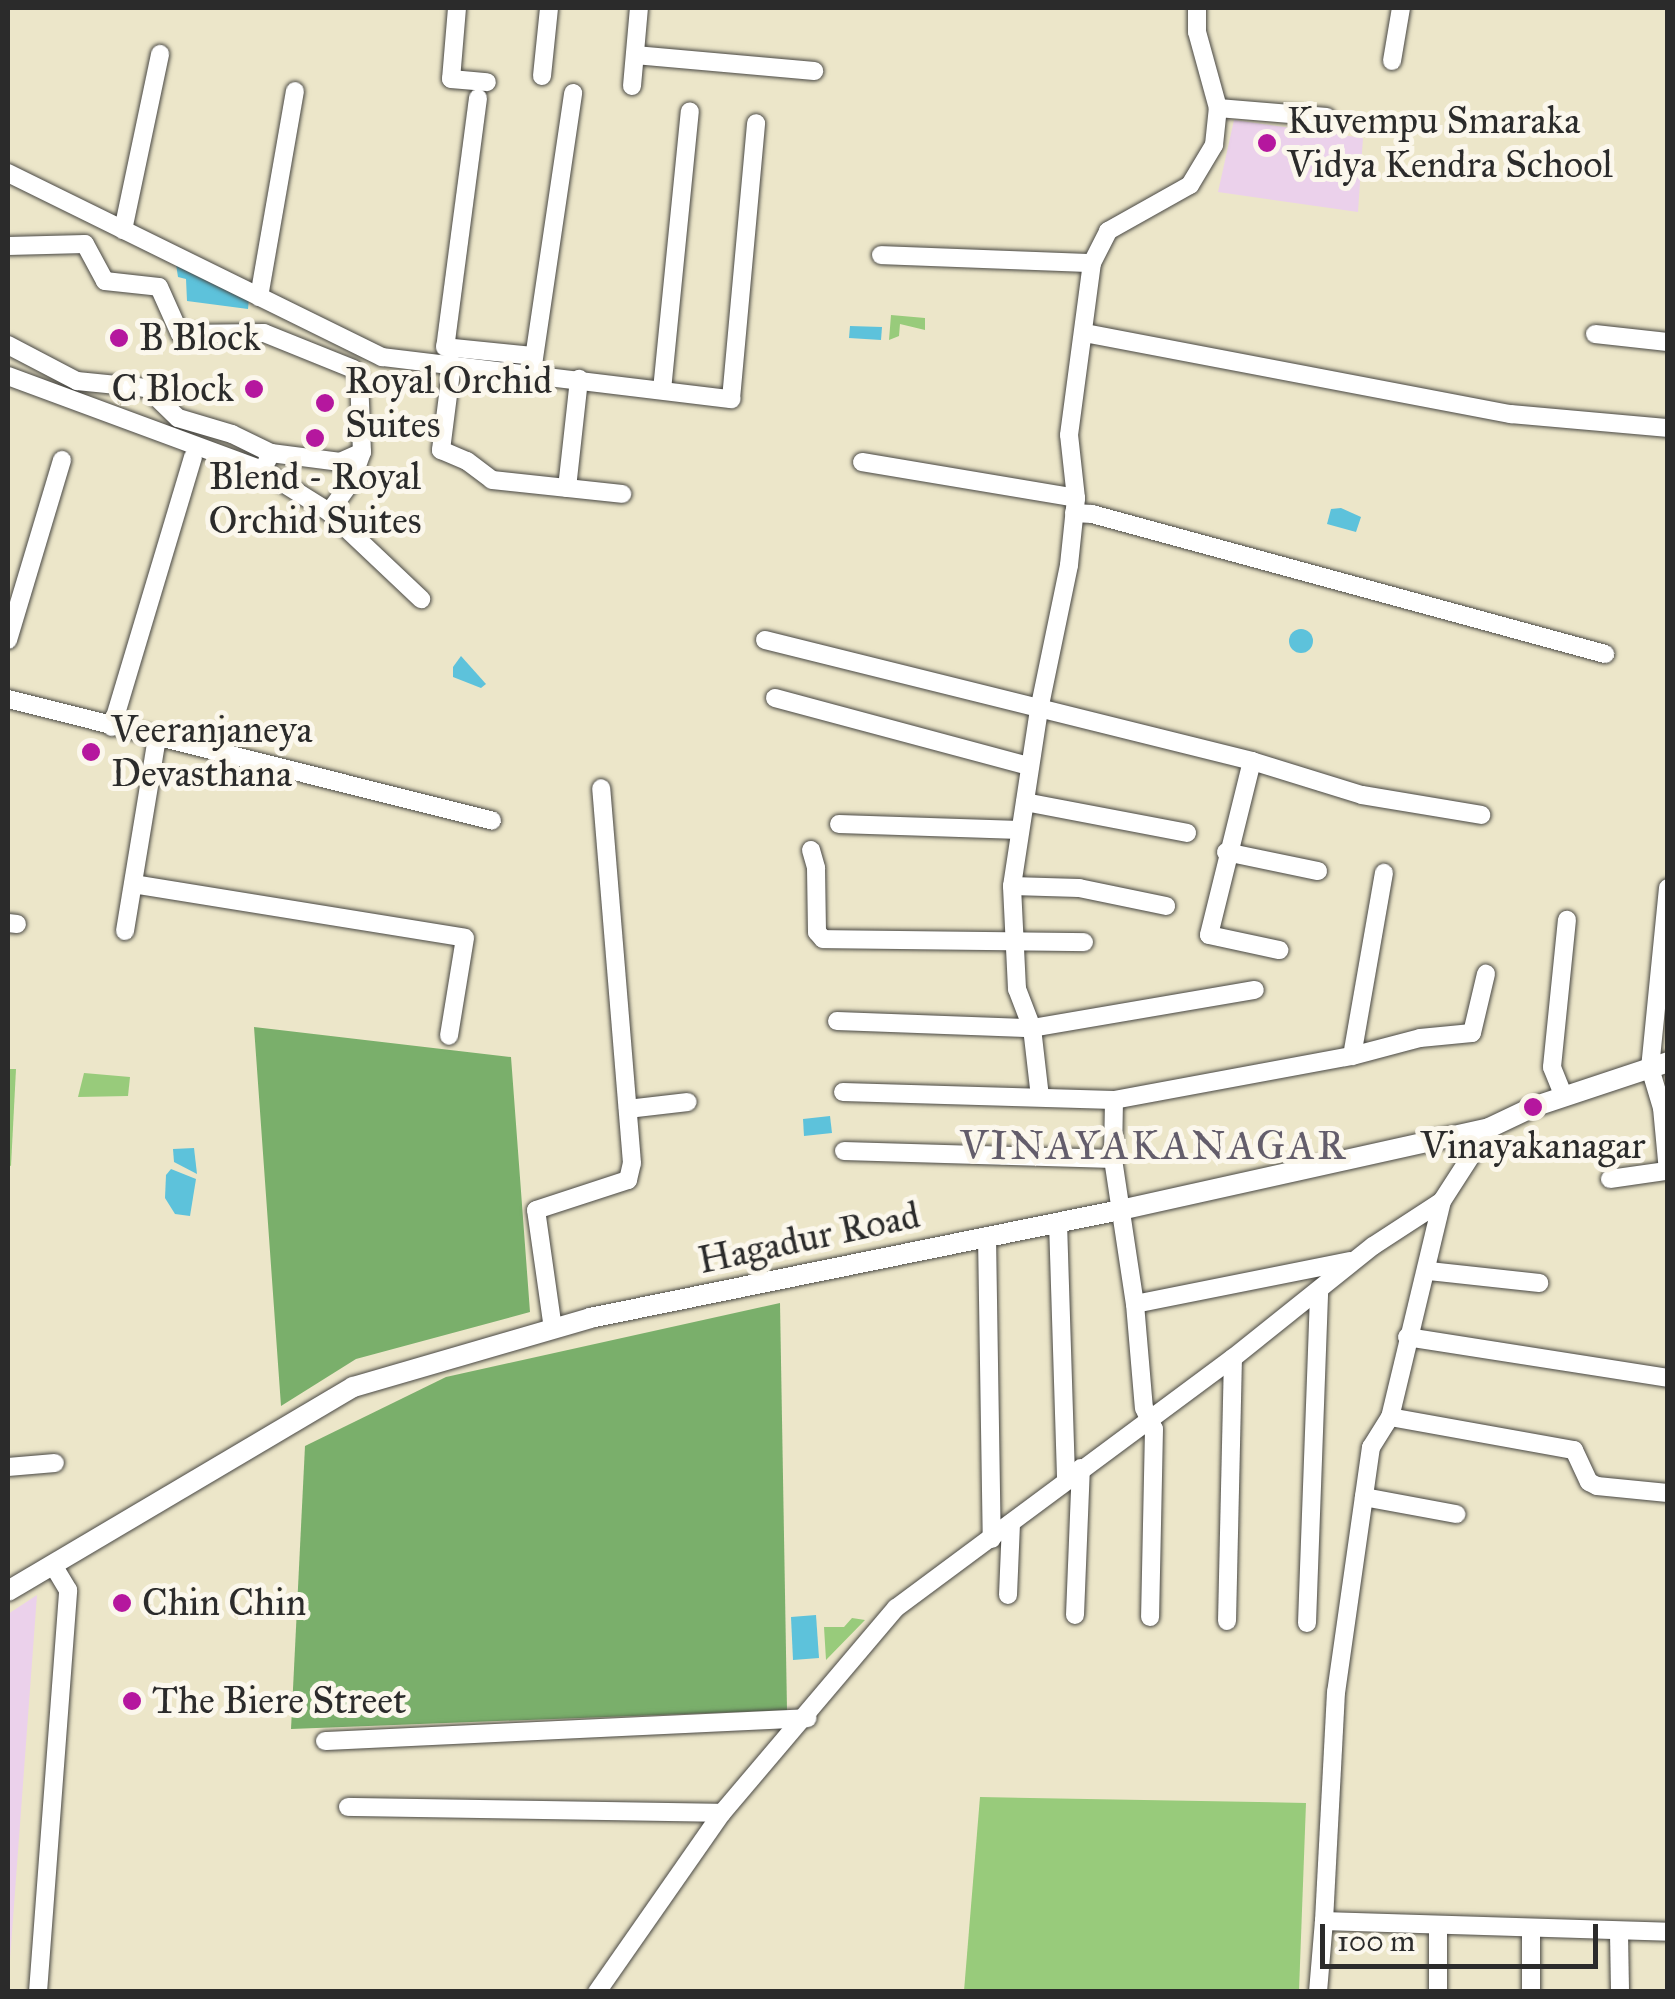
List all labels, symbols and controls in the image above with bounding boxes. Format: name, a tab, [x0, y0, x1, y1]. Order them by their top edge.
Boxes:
place label: Kuvempu Smaraka Vidya Kendra School	[1287, 98, 1613, 188]
marker: Kuvempu Smaraka Vidya Kendra School	[1256, 132, 1278, 154]
place label: B Block	[139, 315, 261, 361]
marker: B Block	[108, 327, 130, 349]
place label: Royal Orchid Suites	[345, 358, 552, 448]
place label: C Block	[112, 366, 234, 412]
marker: C Block	[243, 378, 265, 400]
marker: Royal Orchid Suites	[314, 392, 336, 414]
marker: Blend - Royal Orchid Suites	[304, 427, 326, 449]
place label: Blend - Royal Orchid Suites	[208, 454, 422, 544]
place label: Veeranjaneya Devasthana	[111, 707, 312, 796]
marker: Veeranjaneya Devasthana	[80, 741, 102, 763]
marker: Vinayakanagar	[1522, 1096, 1544, 1118]
district label: VINAYAKANAGAR	[960, 1122, 1348, 1170]
place label: Vinayakanagar	[1420, 1123, 1646, 1169]
street label: Hagadur Road	[694, 1192, 924, 1284]
place label: Chin Chin	[142, 1580, 306, 1626]
marker: Chin Chin	[111, 1592, 133, 1614]
place label: The Biere Street	[152, 1678, 407, 1724]
marker: The Biere Street	[121, 1690, 143, 1712]
scale bar	[1325, 1904, 1602, 1966]
text: 100 m	[1337, 1923, 1415, 1959]

